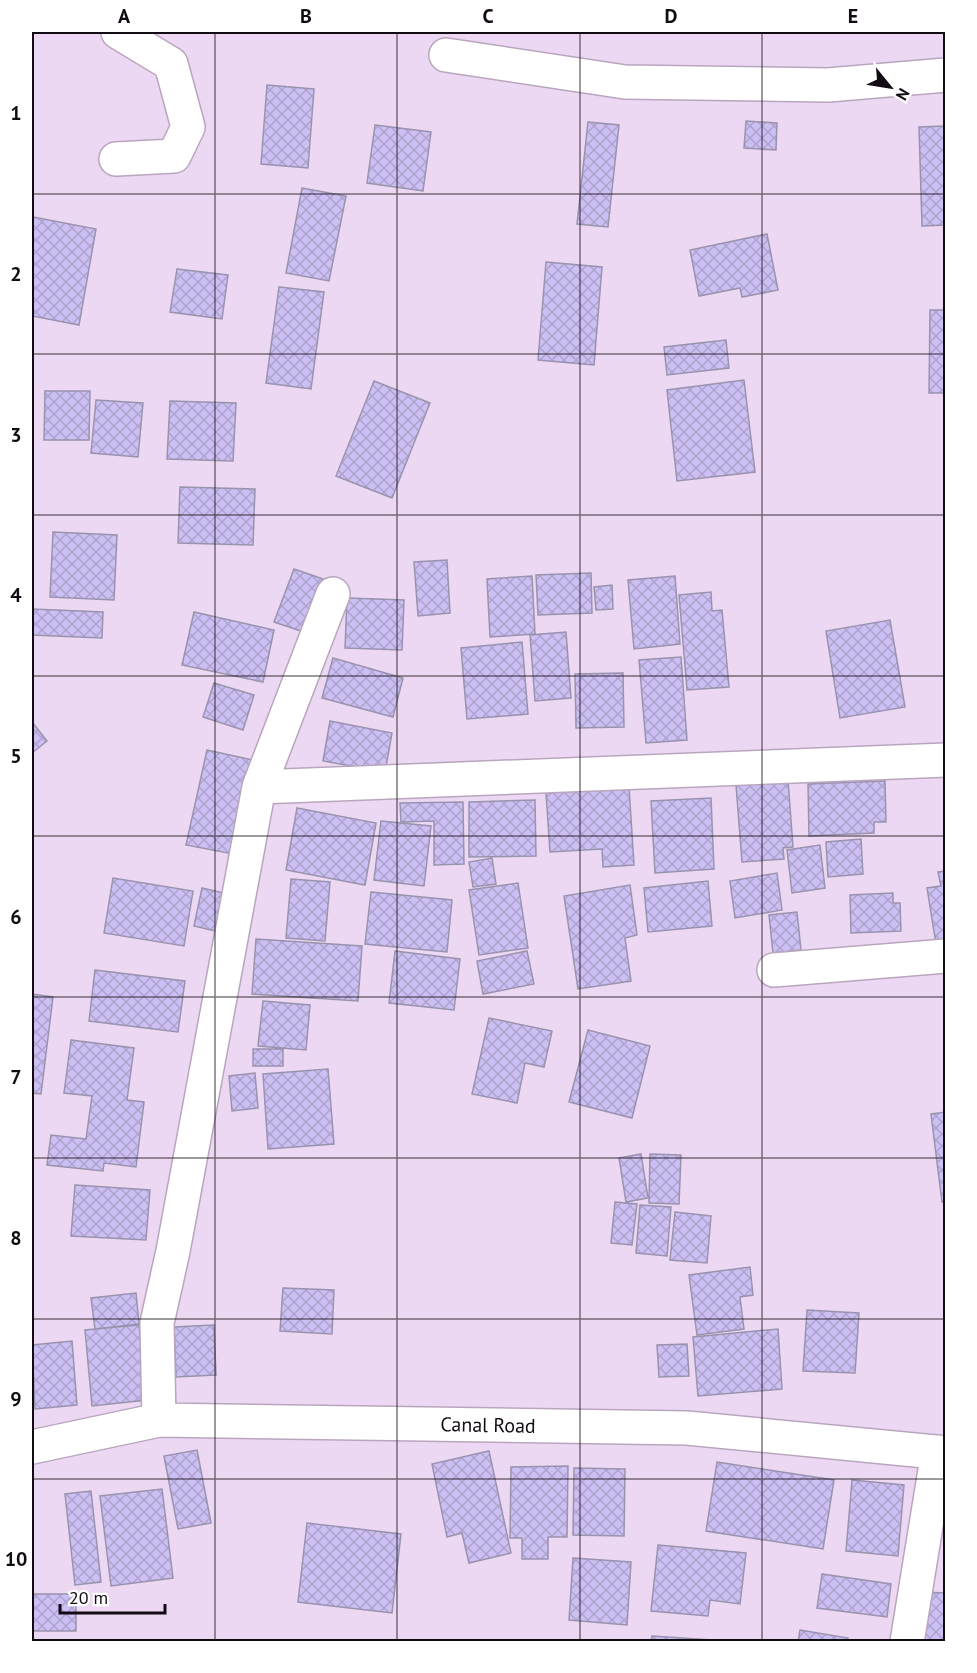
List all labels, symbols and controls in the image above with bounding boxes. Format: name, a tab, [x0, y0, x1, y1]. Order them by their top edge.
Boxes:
text: A	[118, 3, 131, 29]
text: B	[300, 3, 312, 29]
text: C	[482, 3, 494, 29]
text: D	[665, 3, 678, 29]
text: E	[848, 3, 858, 29]
north arrow	[860, 57, 920, 117]
text: N	[892, 85, 914, 104]
text: 1	[10, 100, 22, 126]
text: 2	[10, 261, 22, 287]
text: 3	[10, 422, 22, 448]
text: 4	[10, 582, 22, 608]
text: 5	[10, 743, 22, 769]
text: 6	[10, 904, 22, 930]
text: 7	[10, 1064, 22, 1090]
text: 8	[10, 1225, 22, 1251]
text: 9	[10, 1386, 22, 1412]
street label: Canal Road	[440, 1411, 536, 1439]
text: 10	[5, 1546, 27, 1572]
scale bar	[60, 1577, 165, 1615]
text: 20 m	[69, 1586, 108, 1609]

